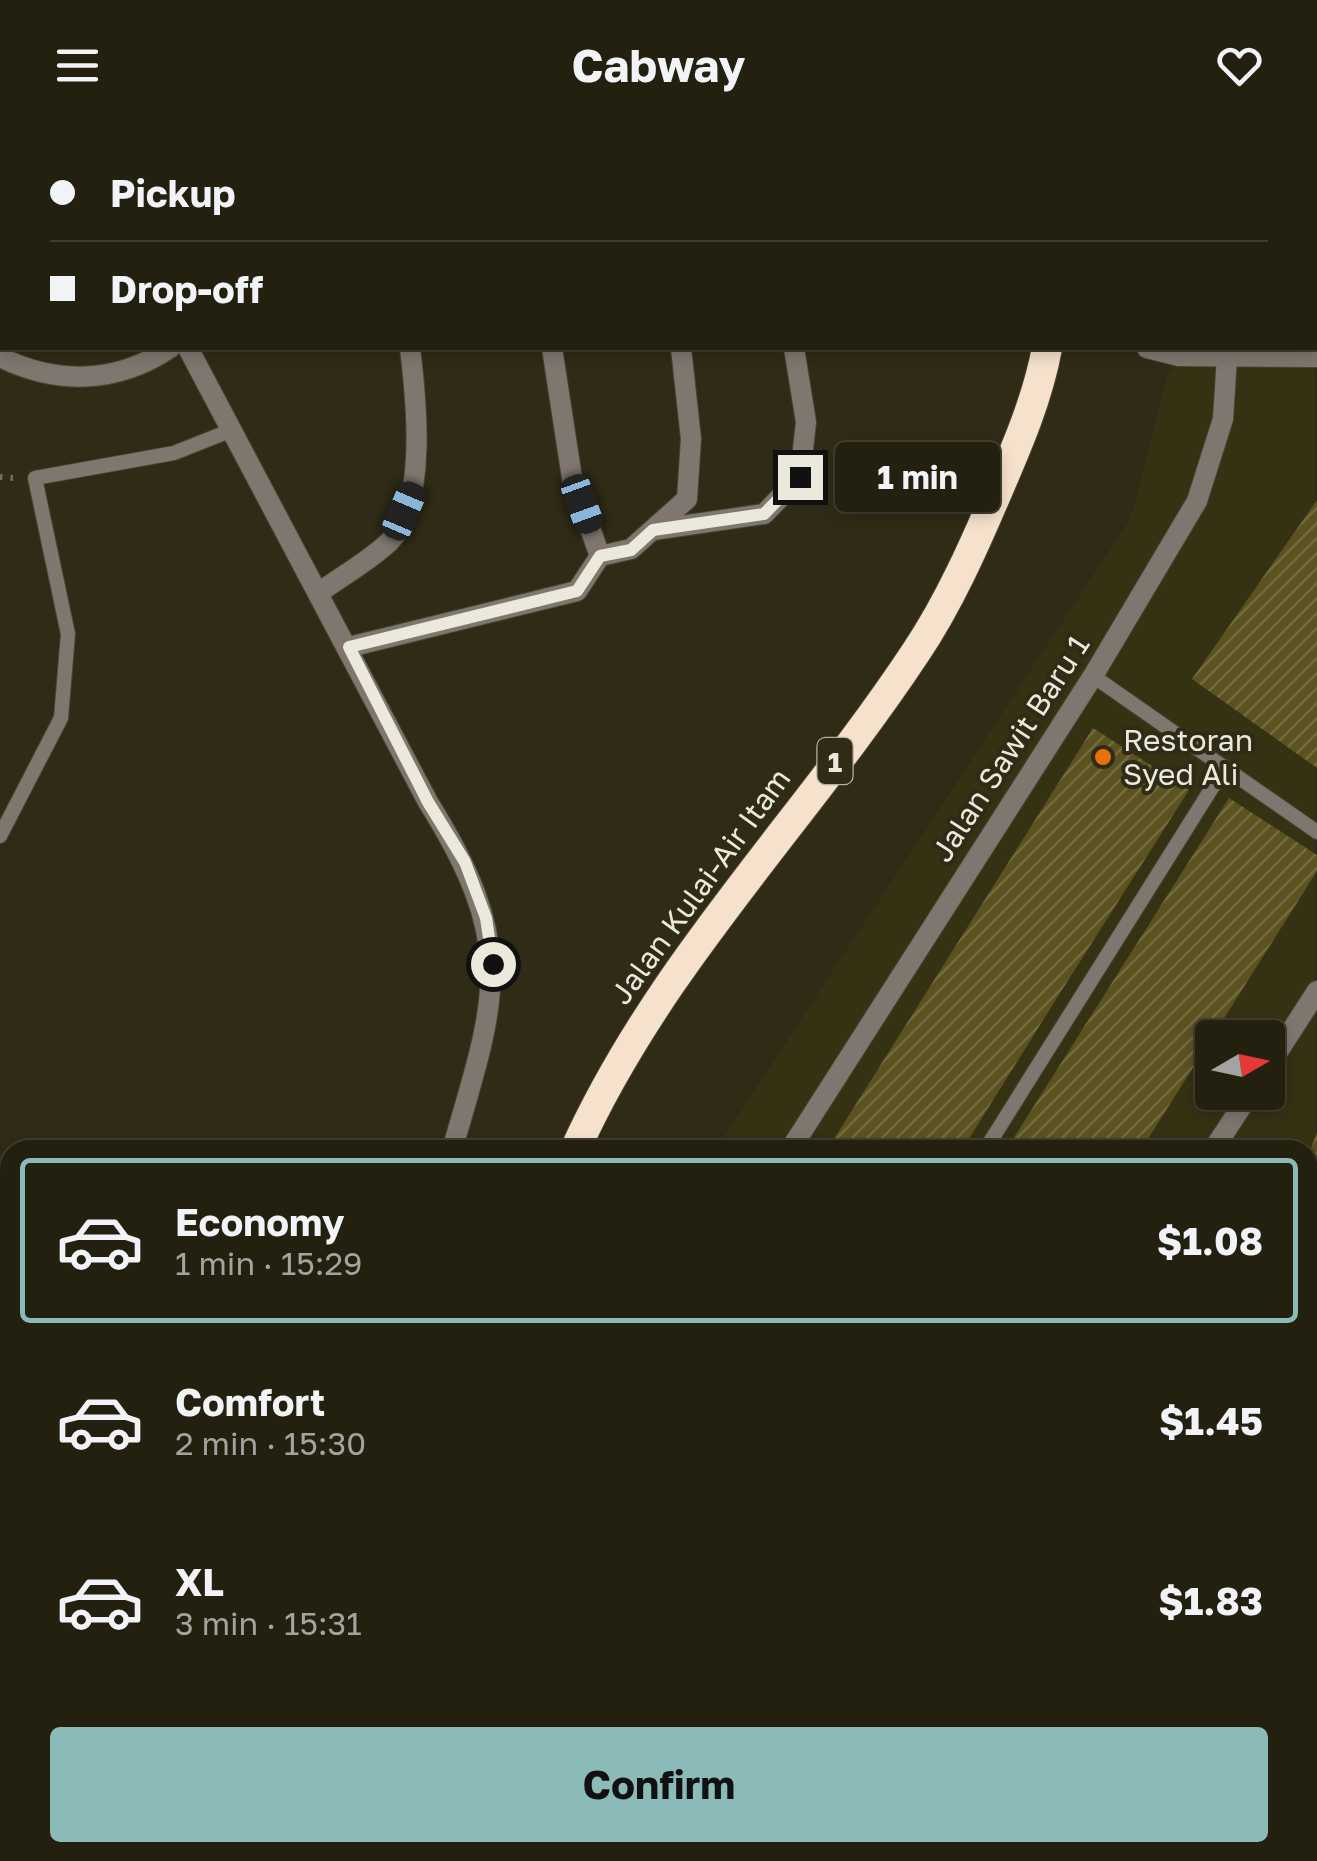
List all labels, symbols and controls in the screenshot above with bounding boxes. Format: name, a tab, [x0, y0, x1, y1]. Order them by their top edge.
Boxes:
icon: menu	[50, 38, 105, 93]
text: Cabway	[571, 38, 746, 92]
icon: heart	[1212, 38, 1267, 93]
text: Pickup	[110, 170, 236, 215]
text: Drop-off	[110, 266, 263, 311]
callout: 1 min	[835, 442, 1000, 512]
route end	[778, 455, 823, 500]
text: 1 min	[877, 458, 958, 496]
car	[558, 471, 606, 537]
car	[378, 478, 430, 544]
street label: Jalan Sawit Baru 1	[923, 628, 1097, 868]
place label: Restoran Syed Ali	[1123, 722, 1253, 792]
road number: 1	[818, 738, 852, 784]
marker: Restoran Syed Ali	[1092, 746, 1114, 768]
street label: Jalan Kulai-Air Itam	[602, 761, 798, 1011]
route start	[471, 942, 516, 987]
north arrow	[1195, 1020, 1285, 1110]
map controls	[1195, 1020, 1285, 1110]
icon: car	[55, 1196, 145, 1286]
text: Economy	[175, 1199, 344, 1244]
text: $1.08	[1157, 1218, 1263, 1263]
text: 1 min · 15:29	[175, 1244, 362, 1282]
icon: car	[55, 1376, 145, 1466]
text: Comfort	[175, 1379, 325, 1424]
text: $1.45	[1159, 1398, 1263, 1443]
text: 2 min · 15:30	[175, 1424, 366, 1462]
icon: car	[55, 1556, 145, 1646]
text: XL	[175, 1559, 224, 1604]
text: $1.83	[1158, 1578, 1263, 1623]
text: 3 min · 15:31	[175, 1604, 362, 1642]
button: Confirm	[50, 1727, 1268, 1842]

